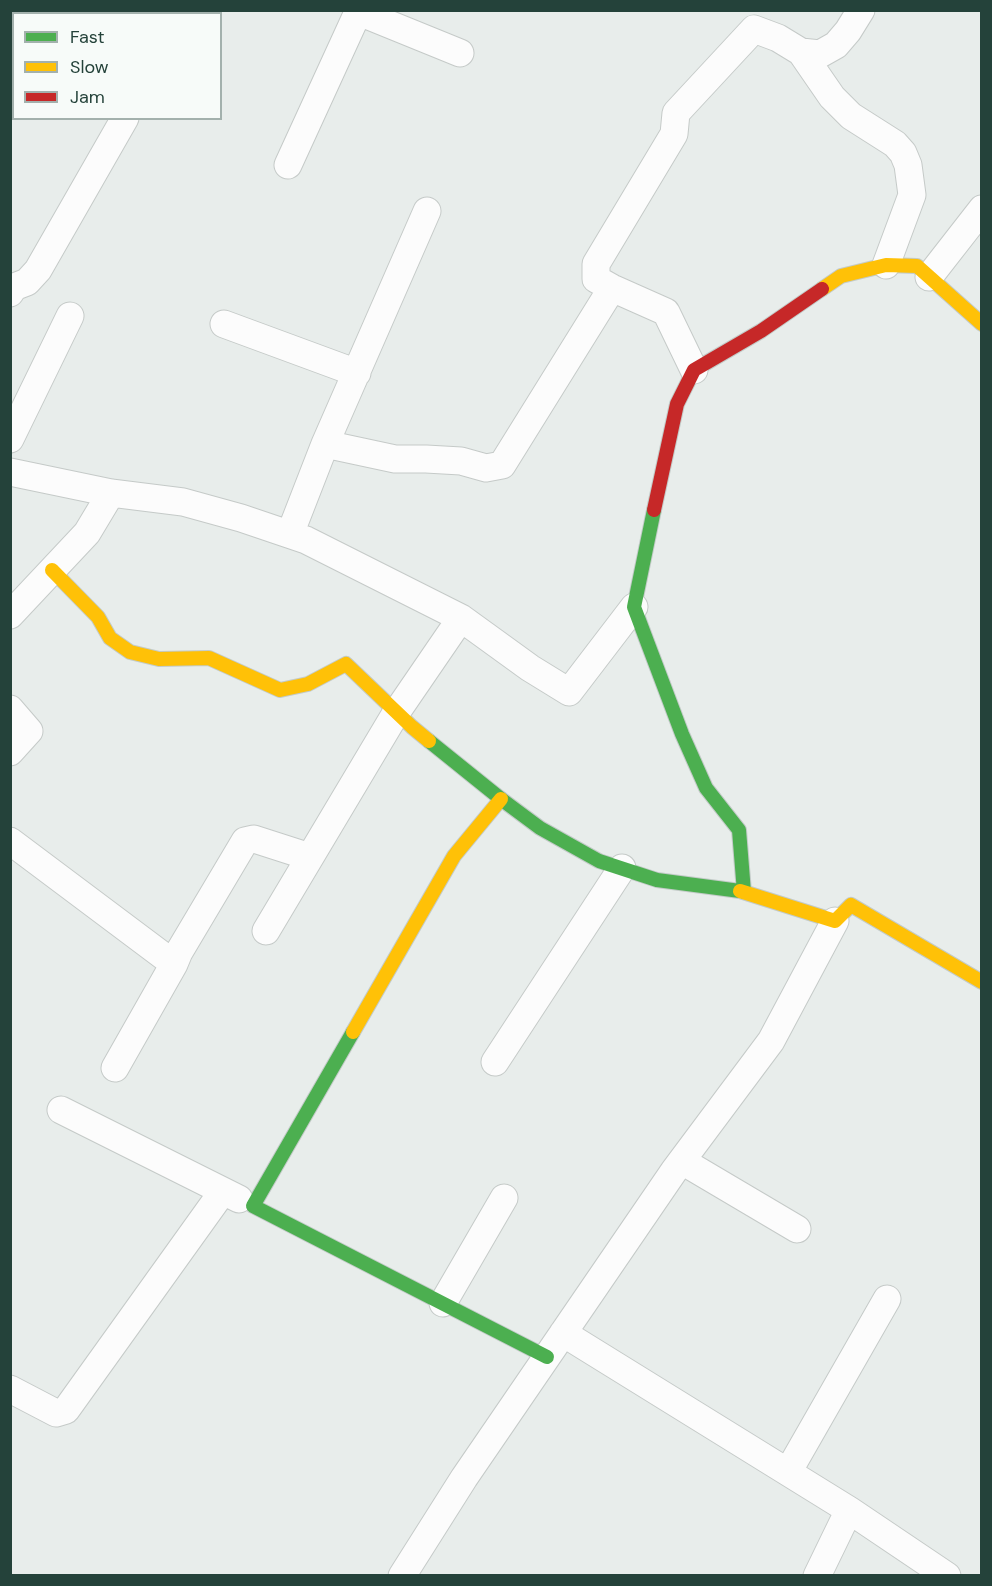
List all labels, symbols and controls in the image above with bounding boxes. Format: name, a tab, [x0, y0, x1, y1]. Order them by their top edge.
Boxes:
legend	[12, 12, 222, 120]
text: Fast	[70, 25, 105, 49]
text: Slow	[70, 55, 109, 79]
text: Jam	[70, 85, 105, 109]

